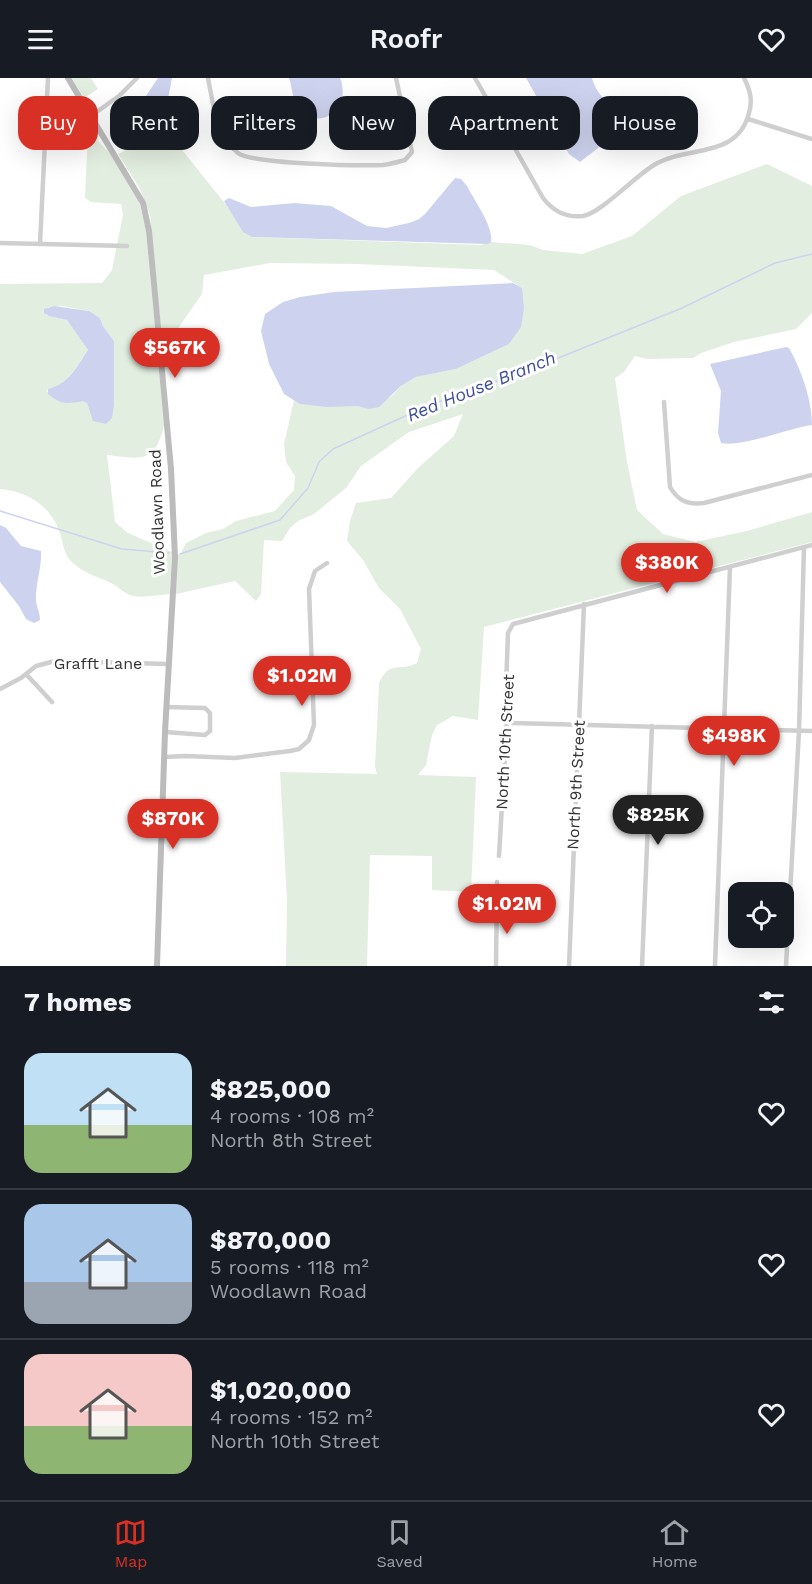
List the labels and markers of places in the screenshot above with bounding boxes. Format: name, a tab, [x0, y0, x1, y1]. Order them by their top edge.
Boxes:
pin: $567K	[133, 328, 217, 379]
pin: $380K	[625, 543, 709, 594]
pin: $1.02M	[253, 656, 351, 707]
pin: $498K	[692, 716, 776, 767]
pin: $825K	[616, 795, 700, 846]
pin: $870K	[131, 799, 215, 850]
pin: $1.02M	[458, 884, 556, 935]

